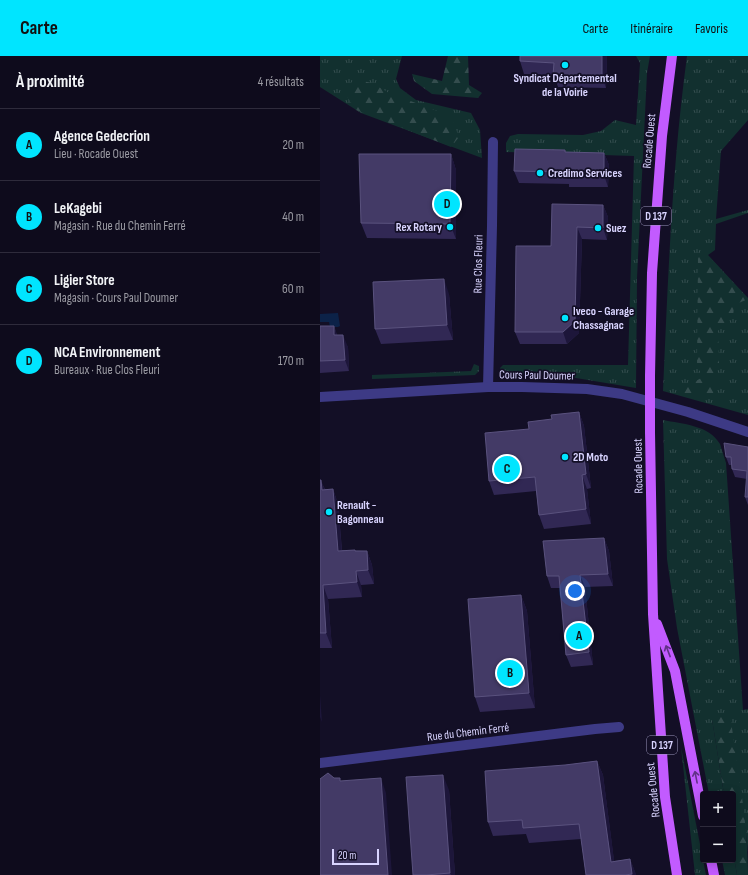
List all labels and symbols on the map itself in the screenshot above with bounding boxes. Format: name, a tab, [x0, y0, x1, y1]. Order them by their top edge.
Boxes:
marker: Syndicat Départemental de la Voirie	[560, 60, 570, 70]
place label: Syndicat Départemental de la Voirie	[513, 71, 617, 100]
street label: Rocade Ouest	[640, 113, 659, 169]
place label: Credimo Services	[548, 166, 623, 181]
marker: Credimo Services	[535, 168, 545, 178]
pin: D	[434, 189, 460, 219]
road number: D 137	[641, 207, 671, 225]
place label: Rex Rotary	[396, 220, 442, 235]
place label: Suez	[606, 221, 627, 236]
marker: Rex Rotary	[445, 222, 455, 232]
marker: Suez	[593, 223, 603, 233]
street label: Rue Clos Fleuri	[470, 234, 487, 294]
place label: Iveco - Garage Chassagnac	[573, 304, 634, 333]
marker: Iveco - Garage Chassagnac	[560, 313, 570, 323]
street label: Cours Paul Doumer	[499, 367, 576, 384]
street label: Rocade Ouest	[631, 438, 646, 494]
place label: 2D Moto	[573, 450, 608, 465]
marker: 2D Moto	[560, 452, 570, 462]
pin: C	[494, 454, 520, 484]
place label: Renault - Bagonneau	[337, 498, 384, 527]
marker: Renault - Bagonneau	[324, 507, 334, 517]
your location	[565, 581, 585, 601]
pin: A	[566, 621, 592, 651]
one-way arrow	[663, 645, 671, 657]
pin: B	[497, 658, 523, 688]
street label: Rue du Chemin Ferré	[426, 720, 510, 745]
road number: D 137	[647, 736, 677, 754]
street label: Rocade Ouest	[643, 761, 664, 818]
one-way arrow	[691, 771, 699, 784]
scale bar	[332, 847, 379, 866]

